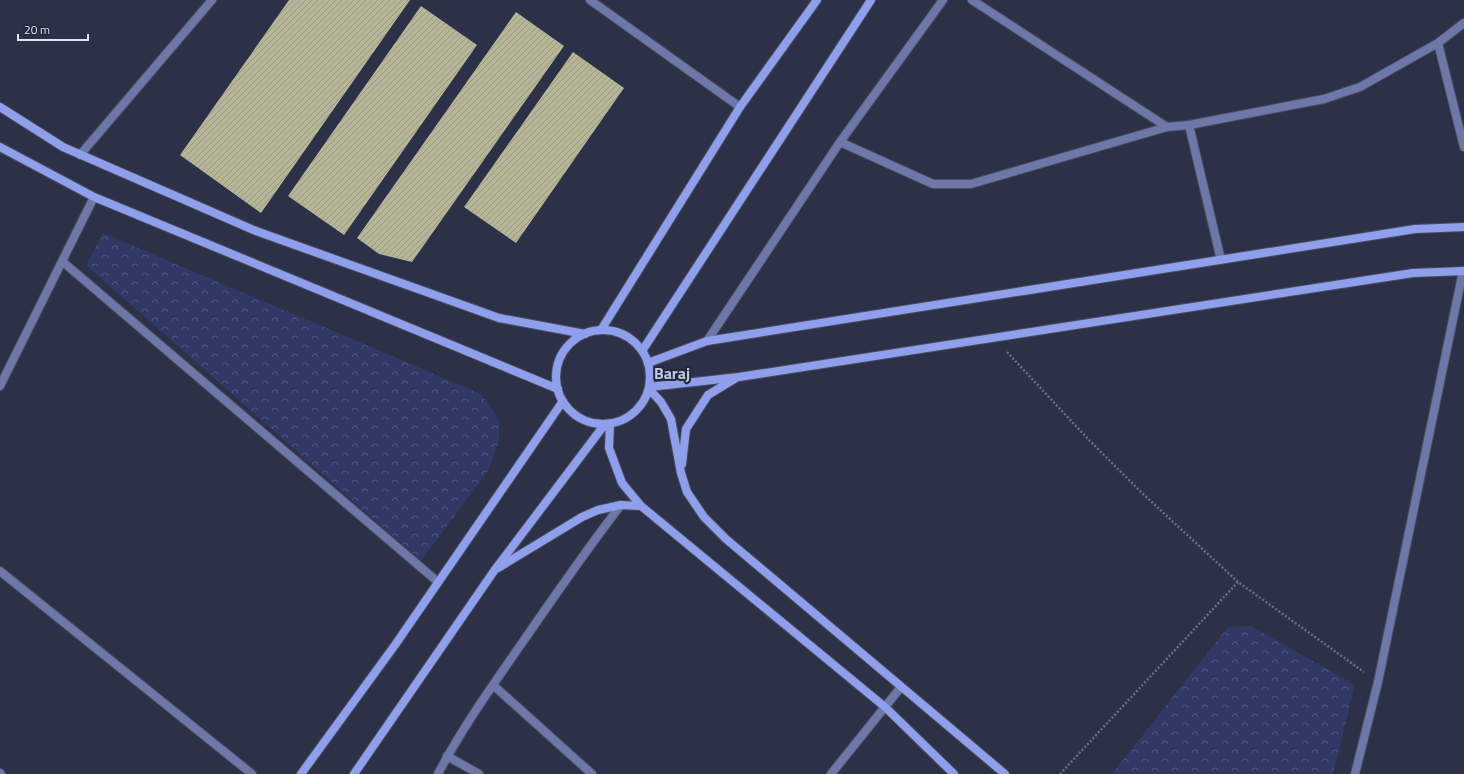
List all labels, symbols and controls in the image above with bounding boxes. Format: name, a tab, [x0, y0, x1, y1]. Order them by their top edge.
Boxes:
scale bar	[18, 16, 88, 42]
text: 20 m	[24, 20, 50, 39]
district label: Baraj	[654, 361, 690, 385]

